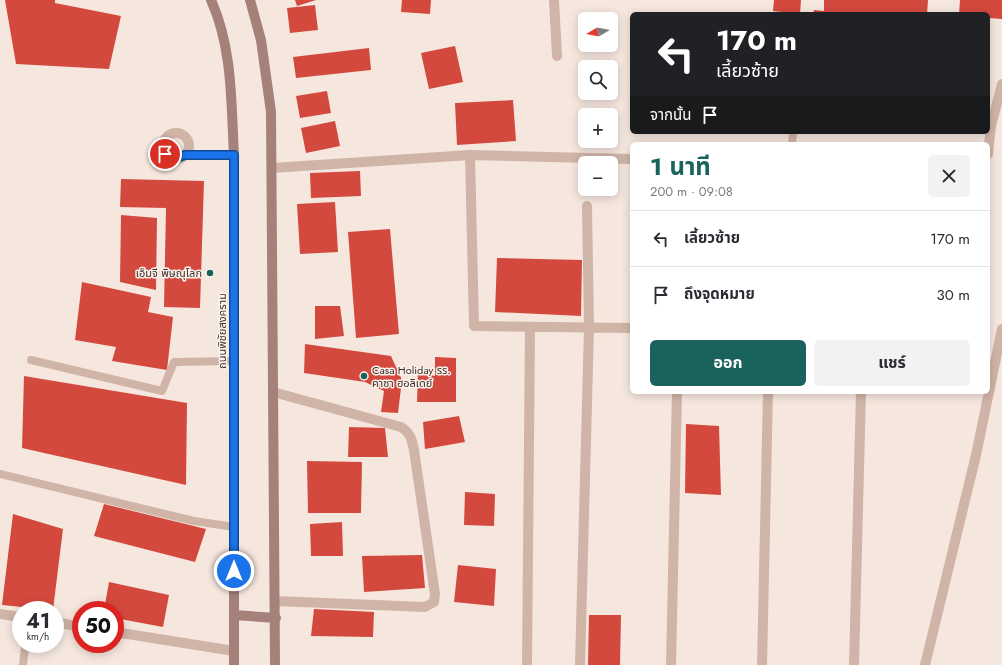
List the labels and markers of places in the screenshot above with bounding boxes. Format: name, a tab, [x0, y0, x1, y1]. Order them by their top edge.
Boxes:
pin	[148, 137, 182, 171]
place label: เอ็มจี พิษณุโลก	[136, 265, 202, 281]
marker: เอ็มจี พิษณุโลก	[205, 268, 215, 278]
place label: Casa Holiday รร. คาซา ฮอลิเดย์	[372, 362, 451, 391]
marker: Casa Holiday รร. คาซา ฮอลิเดย์	[359, 371, 369, 381]

